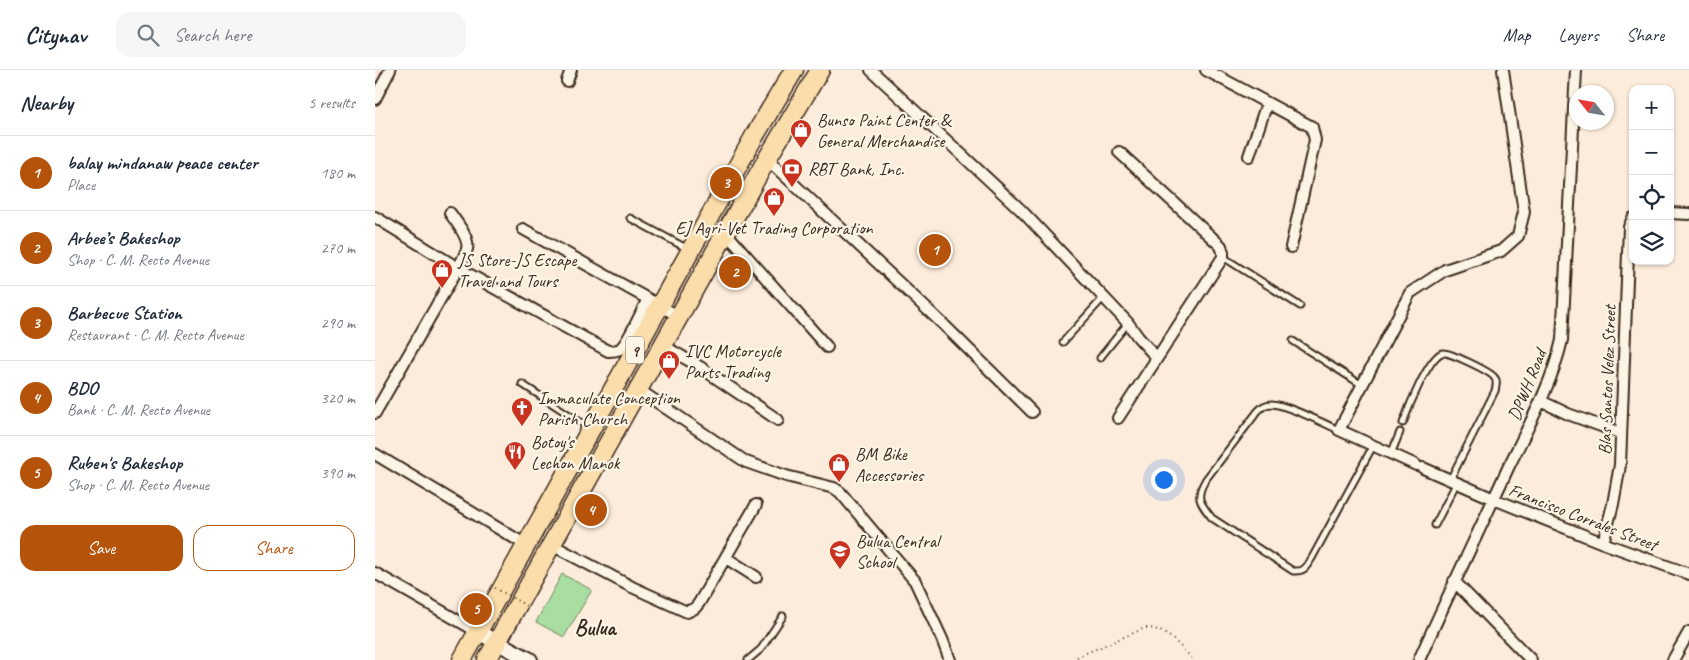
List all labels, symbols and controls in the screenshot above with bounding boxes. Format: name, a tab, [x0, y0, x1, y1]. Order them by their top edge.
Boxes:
search box	[116, 12, 466, 57]
text: Citynav	[25, 20, 86, 50]
icon: search	[134, 21, 162, 49]
text: Search here	[174, 23, 251, 47]
text: Map	[1503, 24, 1531, 46]
text: Layers	[1559, 24, 1598, 46]
text: Share	[1626, 24, 1664, 46]
north arrow	[1569, 85, 1614, 130]
map controls	[1629, 85, 1674, 265]
button: +	[1629, 85, 1674, 130]
text: Nearby	[20, 90, 73, 116]
text: 5 results	[308, 93, 355, 113]
place label: Bunso Paint Center & General Merchandise	[817, 109, 952, 152]
shop icon: Bunso Paint Center & General Merchandise	[789, 118, 813, 149]
button: −	[1629, 130, 1674, 175]
text: balay mindanaw peace center	[67, 151, 258, 175]
bank icon: RBT Bank, Inc.	[780, 157, 804, 188]
place label: RBT Bank, Inc.	[808, 158, 904, 180]
text: 1	[32, 163, 40, 183]
text: 180 m	[321, 163, 355, 183]
pin: 3	[710, 164, 742, 202]
text: Place	[67, 175, 95, 195]
button: locate	[1629, 175, 1674, 220]
shop icon: EJ Agri-Vet Trading Corporation	[762, 186, 786, 217]
place label: EJ Agri-Vet Trading Corporation	[675, 217, 874, 239]
button: layers	[1629, 220, 1674, 265]
text: Arbee’s Bakeshop	[67, 226, 180, 250]
pin: 1	[919, 231, 951, 269]
text: 2	[32, 238, 40, 258]
text: 270 m	[321, 238, 355, 258]
place label: JS Store-JS Escape Travel and Tours	[457, 249, 577, 292]
text: Shop · C. M. Recto Avenue	[67, 250, 209, 270]
pin: 2	[719, 253, 751, 291]
shop icon: JS Store-JS Escape Travel and Tours	[430, 258, 454, 289]
text: Barbecue Station	[67, 301, 182, 325]
street label: Blas Santos Velez Street	[1593, 303, 1621, 455]
text: 3	[32, 313, 40, 333]
text: 290 m	[321, 313, 355, 333]
text: Restaurant · C. M. Recto Avenue	[67, 325, 244, 345]
road number: 9	[626, 336, 644, 364]
place label: IVC Motorcycle Parts Trading	[685, 340, 782, 383]
street label: DPWH Road	[1503, 344, 1552, 424]
shop icon: IVC Motorcycle Parts Trading	[657, 349, 681, 380]
text: BDO	[67, 376, 98, 400]
place label: Immaculate Conception Parish Church	[538, 387, 681, 430]
text: 4	[32, 388, 40, 408]
text: 320 m	[321, 388, 355, 408]
church icon: Immaculate Conception Parish Church	[510, 396, 534, 427]
text: Bank · C. M. Recto Avenue	[67, 400, 210, 420]
place label: Botoy's Lechon Manok	[531, 431, 621, 474]
restaurant icon: Botoy's Lechon Manok	[503, 440, 527, 471]
place label: BM Bike Accessories	[855, 443, 925, 486]
text: Ruben's Bakeshop	[67, 451, 182, 475]
shop icon: BM Bike Accessories	[827, 452, 851, 483]
text: 5	[33, 463, 39, 483]
text: 390 m	[321, 463, 355, 483]
your location	[1151, 467, 1177, 493]
text: Shop · C. M. Recto Avenue	[67, 475, 209, 495]
street label: Francisco Corrales Street	[1506, 479, 1663, 557]
pin: 4	[575, 491, 607, 529]
button: Save	[20, 525, 183, 571]
button: Share	[193, 525, 355, 571]
place label: Bulua Central School	[856, 530, 942, 573]
school or university icon: Bulua Central School	[828, 539, 852, 570]
pin: 5	[460, 590, 492, 628]
district label: Bulua	[574, 614, 617, 642]

